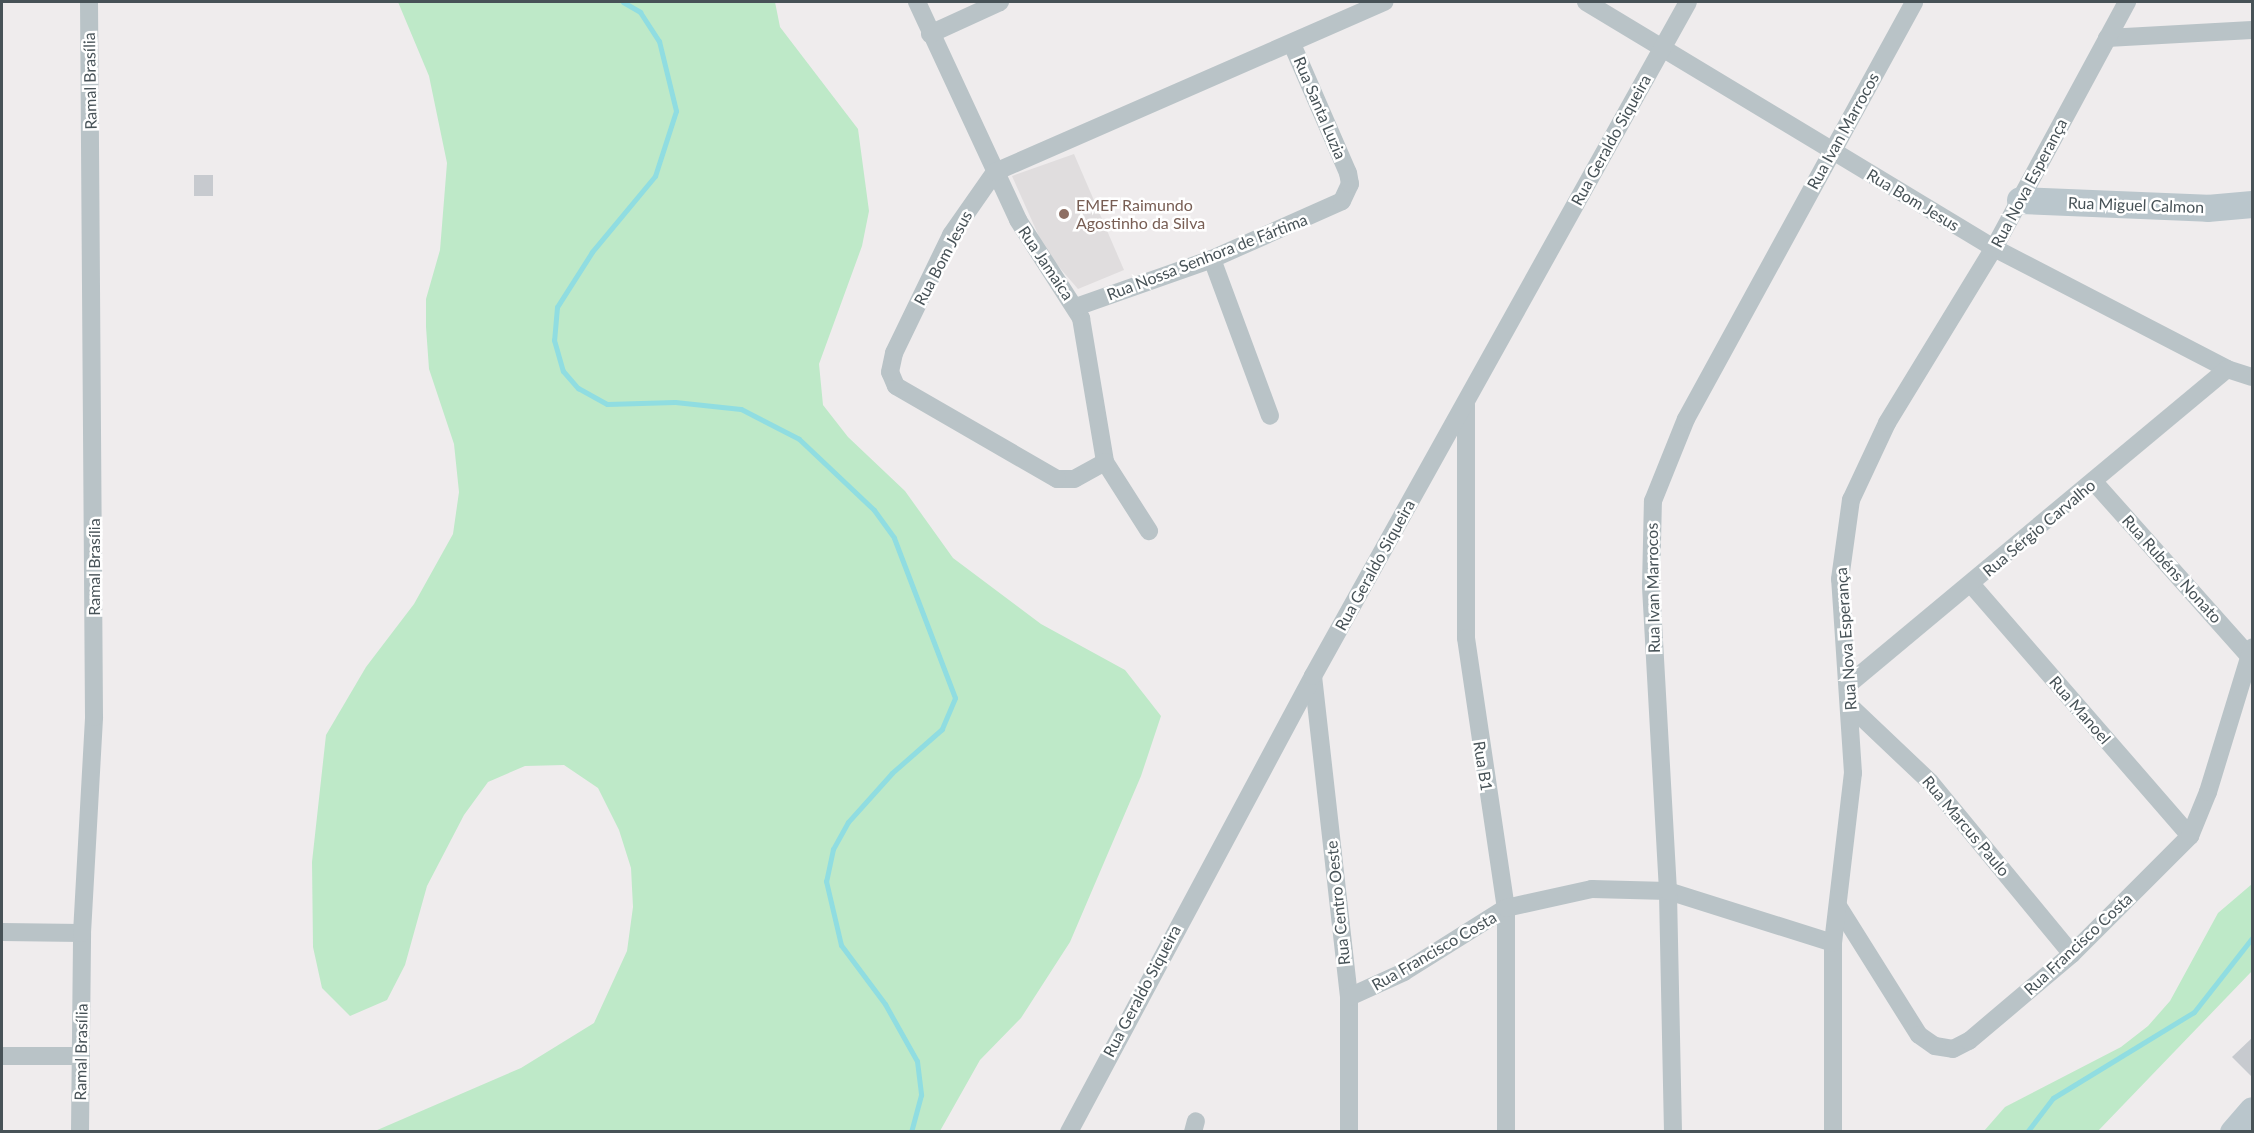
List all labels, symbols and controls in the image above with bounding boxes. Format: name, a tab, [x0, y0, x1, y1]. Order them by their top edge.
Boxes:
street label: Ramal Brasília	[80, 32, 100, 130]
street label: Rua Santa Luzia	[1290, 54, 1350, 162]
street label: Rua Ivan Marrocos	[1803, 69, 1883, 193]
street label: Rua Geraldo Siqueira	[1567, 71, 1655, 209]
street label: Rua Nova Esperança	[1987, 115, 2071, 251]
street label: Rua Bom Jesus	[1863, 165, 1963, 235]
street label: Rua Miguel Calmon	[2068, 193, 2204, 217]
place label: EMEF Raimundo Agostinho da Silva	[1076, 195, 1205, 233]
street label: Rua Bom Jesus	[910, 207, 976, 309]
marker: EMEF Raimundo Agostinho da Silva	[1057, 207, 1071, 221]
street label: Rua Nossa Senhora de Fártima	[1104, 210, 1310, 304]
street label: Rua Jamaica	[1014, 222, 1078, 304]
street label: Rua Sérgio Carvalho	[1979, 475, 2099, 581]
street label: Rua Geraldo Siqueira	[1331, 496, 1419, 634]
street label: Rua Rubéns Nonato	[2118, 511, 2226, 627]
street label: Ramal Brasília	[84, 518, 104, 616]
street label: Rua Ivan Marrocos	[1642, 523, 1664, 653]
street label: Rua Nova Esperança	[1831, 567, 1861, 711]
street label: Rua Manoel	[2045, 672, 2115, 748]
street label: Rua B1	[1470, 740, 1496, 792]
street label: Rua Marcus Paulo	[1918, 772, 2014, 880]
street label: Rua Centro Oeste	[1322, 840, 1354, 966]
street label: Rua Francisco Costa	[2020, 889, 2136, 999]
street label: Rua Francisco Costa	[1368, 907, 1500, 995]
street label: Rua Geraldo Siqueira	[1099, 922, 1185, 1060]
street label: Ramal Brasília	[71, 1003, 91, 1101]

